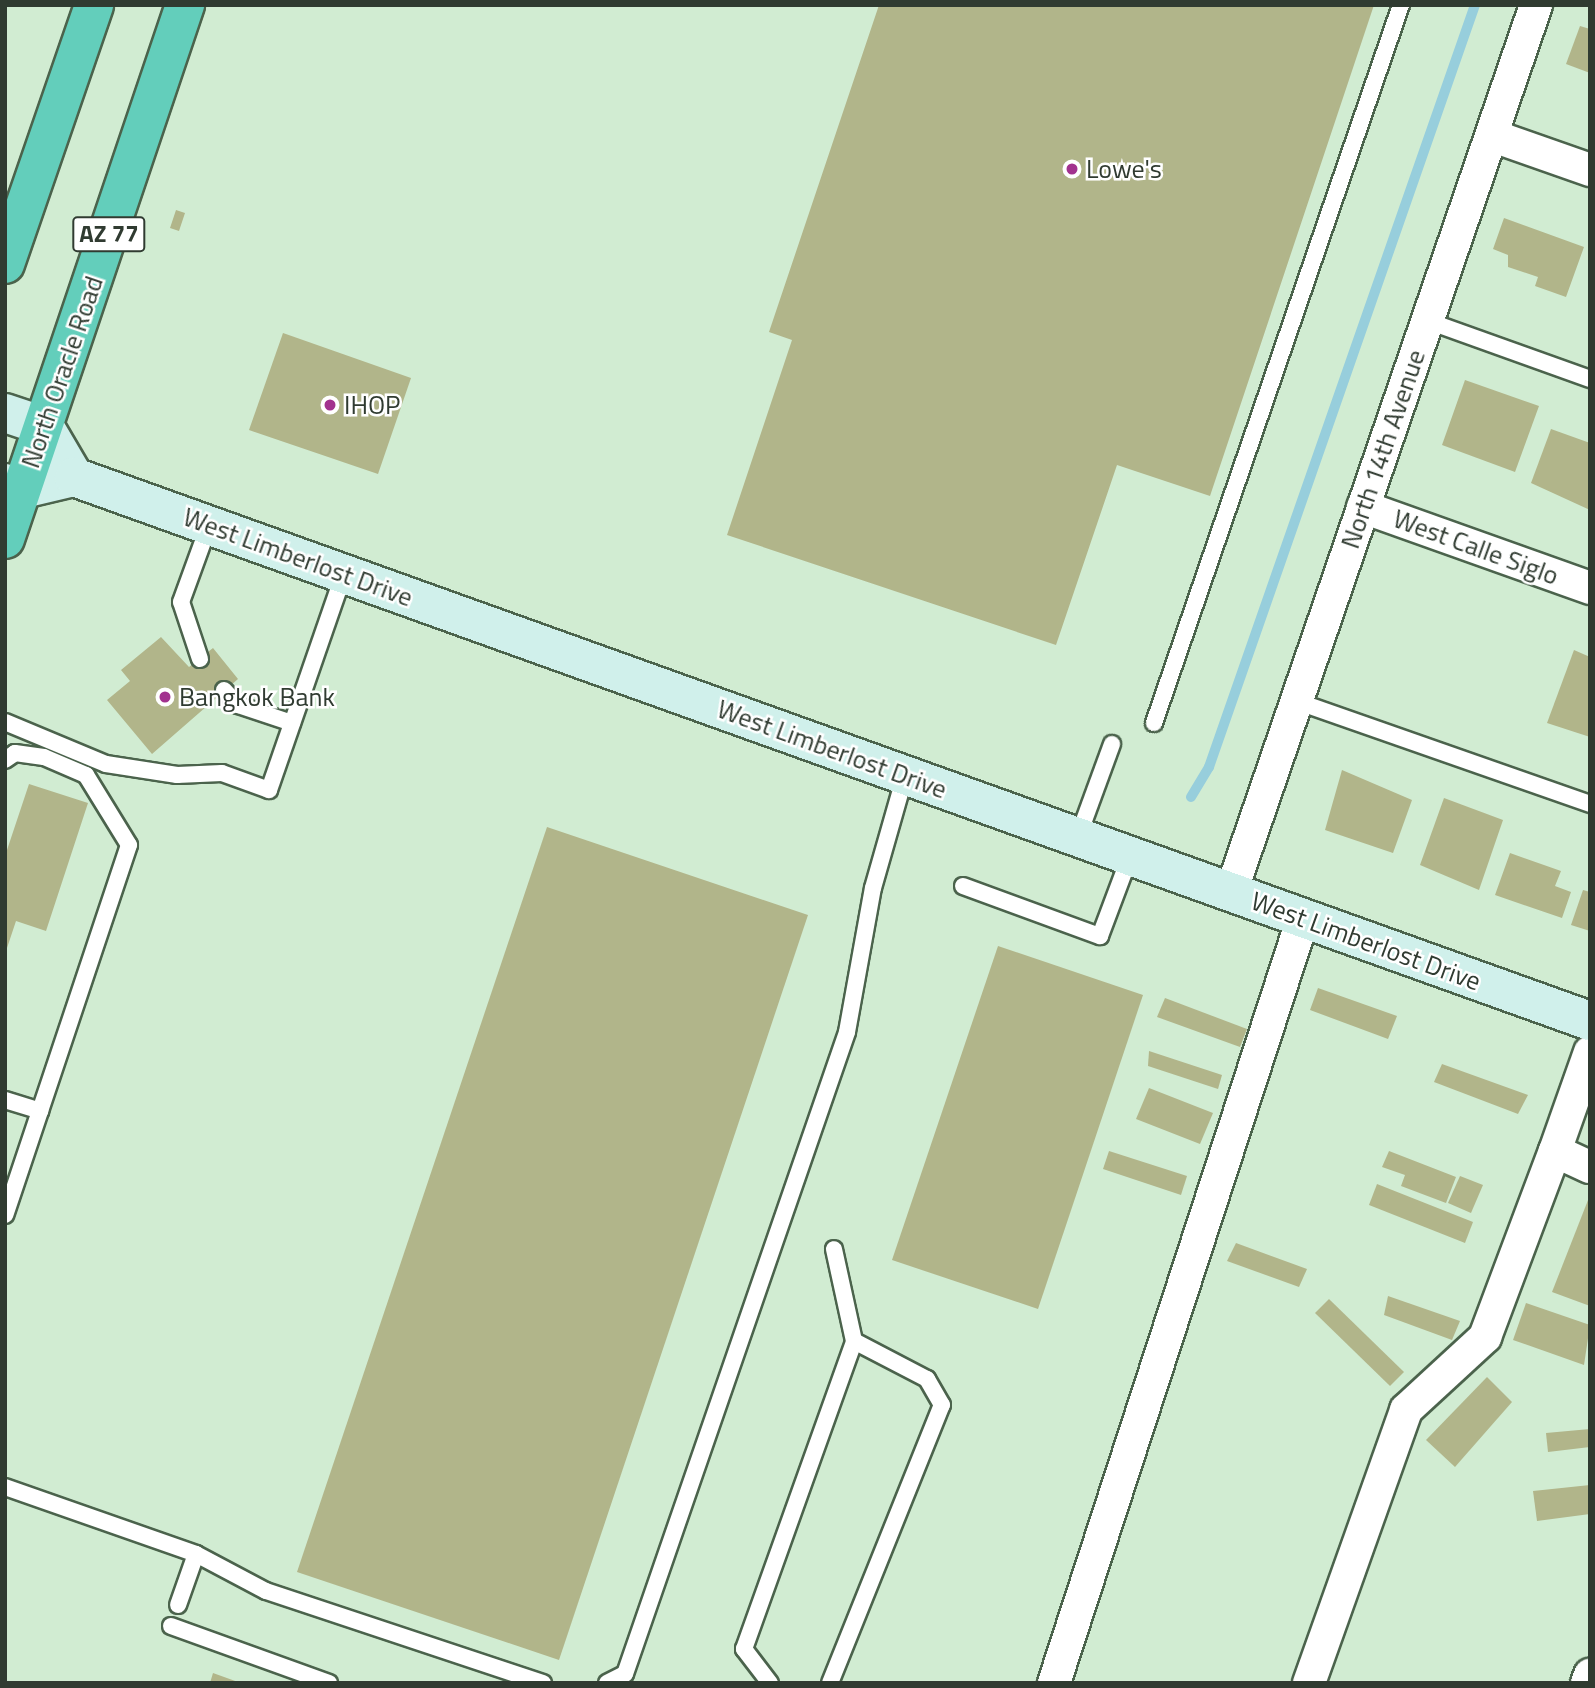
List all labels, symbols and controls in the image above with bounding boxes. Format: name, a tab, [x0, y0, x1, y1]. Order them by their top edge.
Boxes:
place label: Lowe's	[1086, 153, 1162, 185]
marker: Lowe's	[1064, 161, 1080, 177]
road number: AZ 77	[72, 214, 146, 255]
street label: North Oracle Road	[15, 272, 109, 472]
street label: North 14th Avenue	[1334, 345, 1432, 553]
place label: IHOP	[344, 389, 401, 421]
marker: IHOP	[322, 397, 338, 413]
street label: West Limberlost Drive	[179, 501, 417, 613]
street label: West Calle Siglo	[1389, 503, 1563, 591]
place label: Bangkok Bank	[179, 681, 335, 713]
marker: Bangkok Bank	[157, 689, 173, 705]
street label: West Limberlost Drive	[713, 693, 951, 805]
street label: West Limberlost Drive	[1247, 885, 1485, 997]

